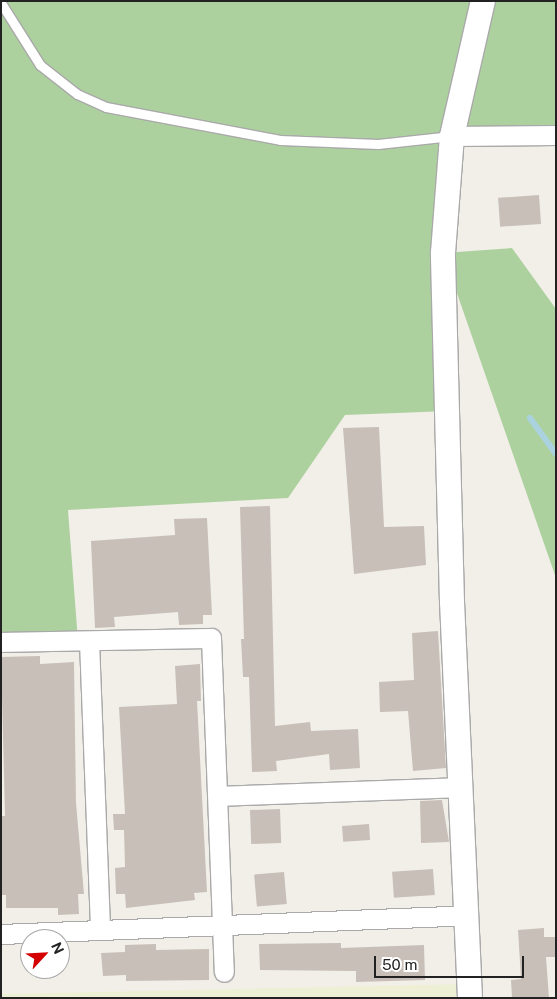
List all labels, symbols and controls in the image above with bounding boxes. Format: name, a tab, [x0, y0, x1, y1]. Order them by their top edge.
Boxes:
north arrow	[20, 929, 70, 979]
text: N	[48, 940, 67, 956]
scale bar	[377, 946, 527, 978]
text: 50 m	[382, 956, 417, 973]

